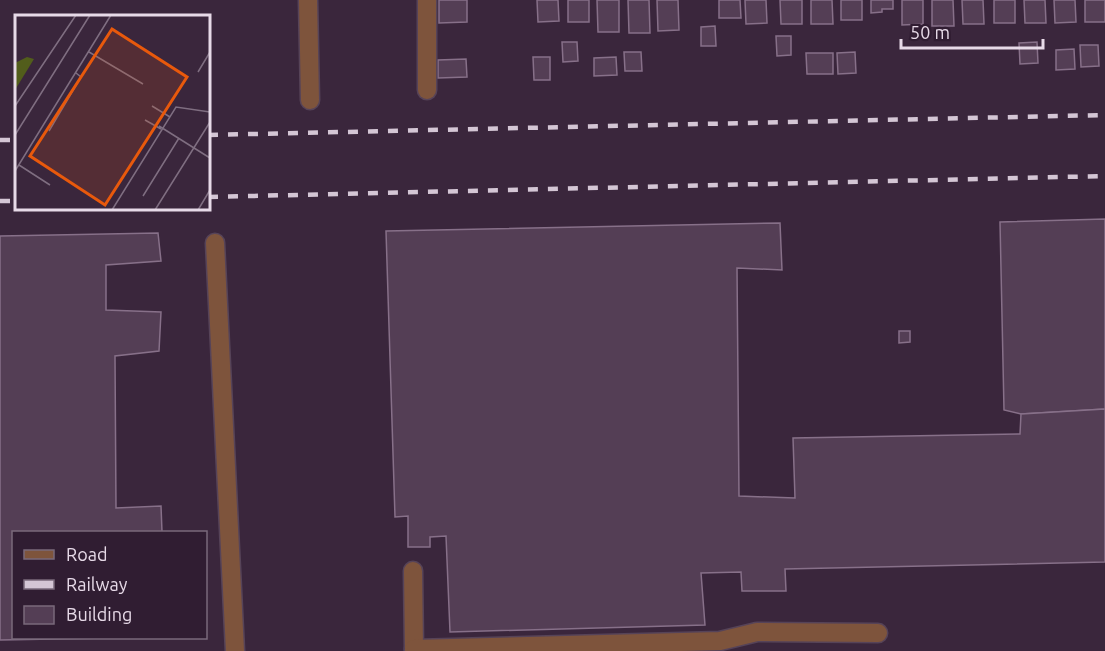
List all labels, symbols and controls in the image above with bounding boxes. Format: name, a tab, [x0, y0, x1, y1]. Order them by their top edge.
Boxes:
scale bar	[901, 12, 1044, 50]
inset map	[15, 15, 210, 210]
text: 50 m	[910, 22, 950, 42]
legend	[12, 531, 207, 639]
text: Road	[66, 544, 108, 564]
text: Railway	[66, 574, 128, 594]
text: Building	[66, 604, 132, 624]

